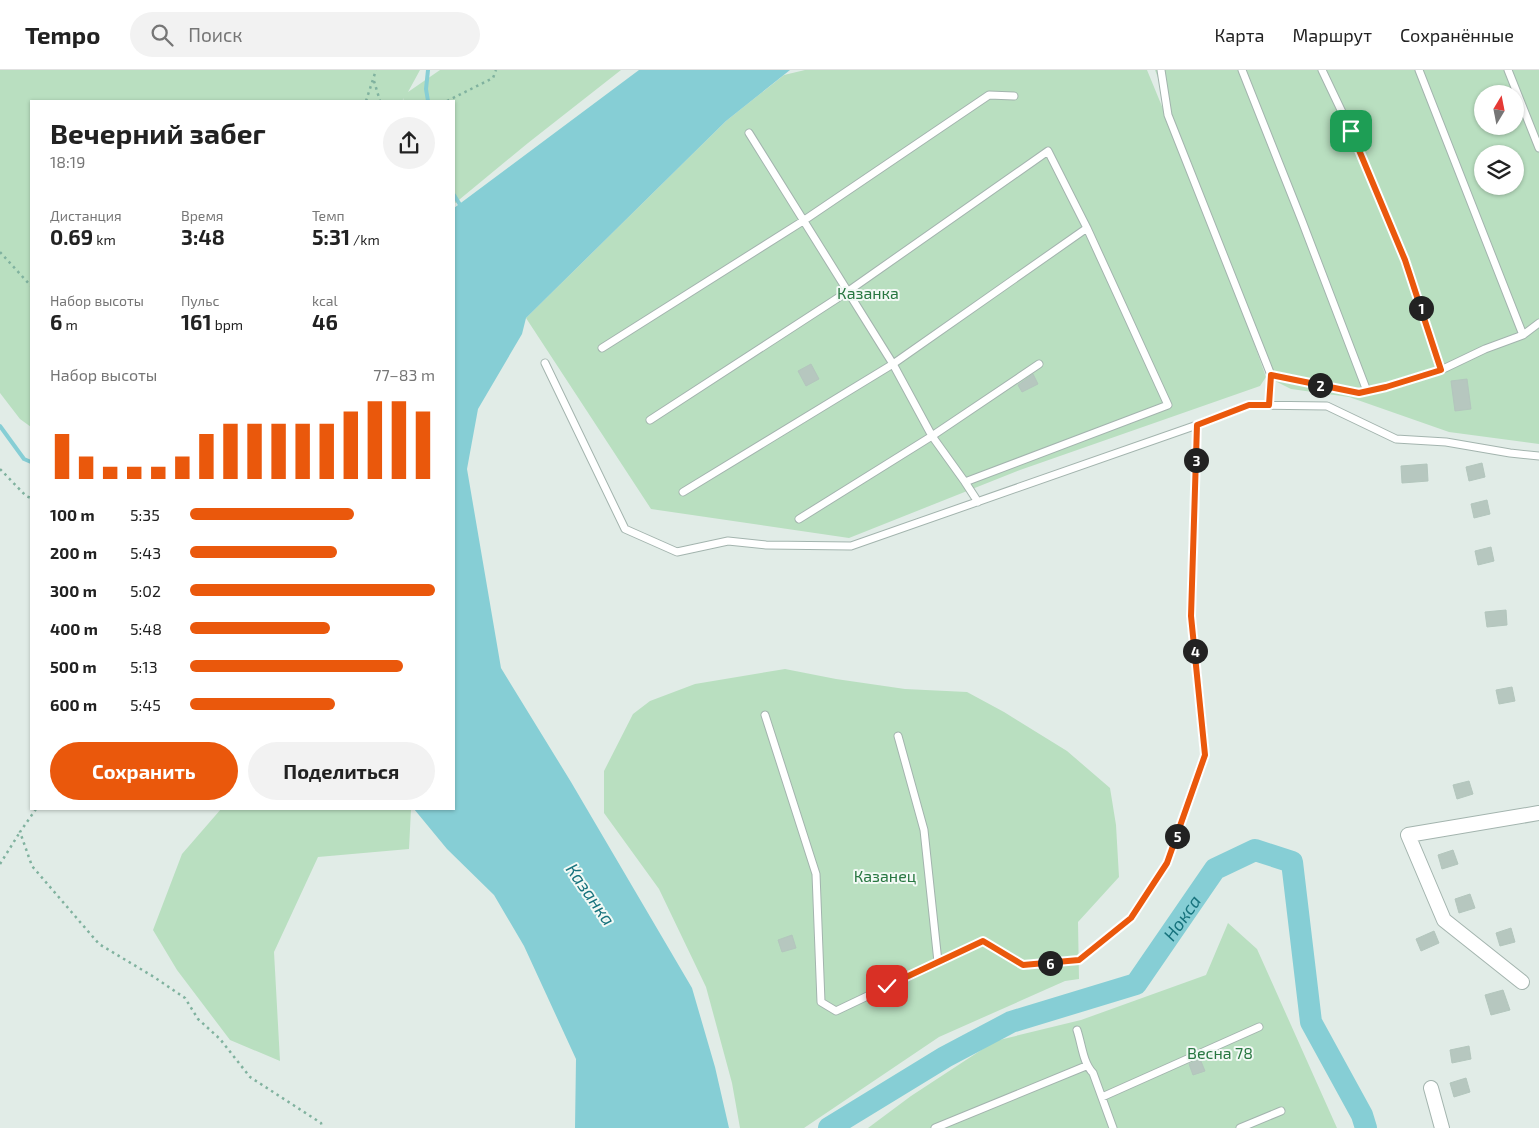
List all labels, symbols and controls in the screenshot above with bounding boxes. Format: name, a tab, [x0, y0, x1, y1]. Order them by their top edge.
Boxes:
search box	[130, 12, 480, 57]
text: Tempo	[25, 20, 100, 49]
icon: search	[148, 21, 176, 49]
text: Поиск	[188, 23, 243, 46]
text: Карта	[1214, 24, 1264, 46]
text: Маршрут	[1292, 24, 1372, 46]
text: Сохранённые	[1400, 24, 1514, 46]
north arrow	[1474, 85, 1524, 135]
map controls	[1474, 85, 1524, 195]
pin	[1330, 110, 1372, 152]
text: Вечерний забег	[50, 116, 266, 150]
button: share	[383, 117, 435, 169]
icon: arrive	[1337, 117, 1365, 145]
button: layers	[1474, 145, 1524, 195]
text: 18:19	[50, 152, 85, 171]
text: Дистанция	[50, 207, 122, 224]
text: Время	[181, 207, 223, 224]
text: Темп	[312, 207, 345, 224]
text: 0.69	[50, 224, 93, 249]
text: 3:48	[181, 224, 225, 249]
text: 5:31	[312, 224, 350, 249]
text: km	[93, 231, 116, 248]
text: /km	[350, 231, 380, 248]
park label: Казанка	[837, 283, 899, 302]
text: Набор высоты	[50, 292, 144, 309]
text: Пульс	[181, 292, 219, 309]
text: kcal	[312, 292, 338, 309]
pin: 1	[1408, 296, 1434, 320]
text: 1	[1418, 300, 1425, 317]
text: 6	[50, 309, 62, 334]
text: 161	[181, 309, 212, 334]
text: 46	[312, 309, 338, 334]
text: m	[62, 316, 78, 333]
text: bpm	[212, 316, 243, 333]
text: Набор высоты	[50, 365, 157, 384]
text: 77–83 m	[373, 365, 435, 384]
pin: 2	[1308, 372, 1332, 398]
text: 2	[1316, 377, 1325, 394]
pin: 3	[1184, 448, 1208, 472]
text: 3	[1193, 452, 1200, 469]
text: 100 m	[50, 505, 95, 524]
text: 5:35	[130, 505, 160, 524]
text: 200 m	[50, 543, 97, 562]
text: 5:43	[130, 543, 161, 562]
text: 300 m	[50, 581, 97, 600]
text: 5:02	[130, 581, 161, 600]
text: 400 m	[50, 619, 98, 638]
text: 5:48	[130, 619, 162, 638]
pin: 4	[1182, 638, 1208, 664]
text: 4	[1191, 643, 1200, 660]
text: 500 m	[50, 657, 97, 676]
text: 5:13	[130, 657, 158, 676]
text: 600 m	[50, 695, 97, 714]
text: 5:45	[130, 695, 161, 714]
button: Сохранить	[50, 742, 238, 800]
button: Поделиться	[248, 742, 435, 800]
pin: 5	[1164, 824, 1190, 848]
text: 5	[1174, 828, 1181, 845]
water label: Казанка	[562, 859, 620, 929]
park label: Казанец	[854, 866, 916, 885]
water label: Нокса	[1158, 890, 1205, 945]
pin: 6	[1038, 950, 1062, 976]
text: 6	[1046, 955, 1055, 972]
pin	[866, 965, 908, 1007]
icon: check	[873, 972, 901, 1000]
park label: Весна 78	[1187, 1043, 1253, 1062]

